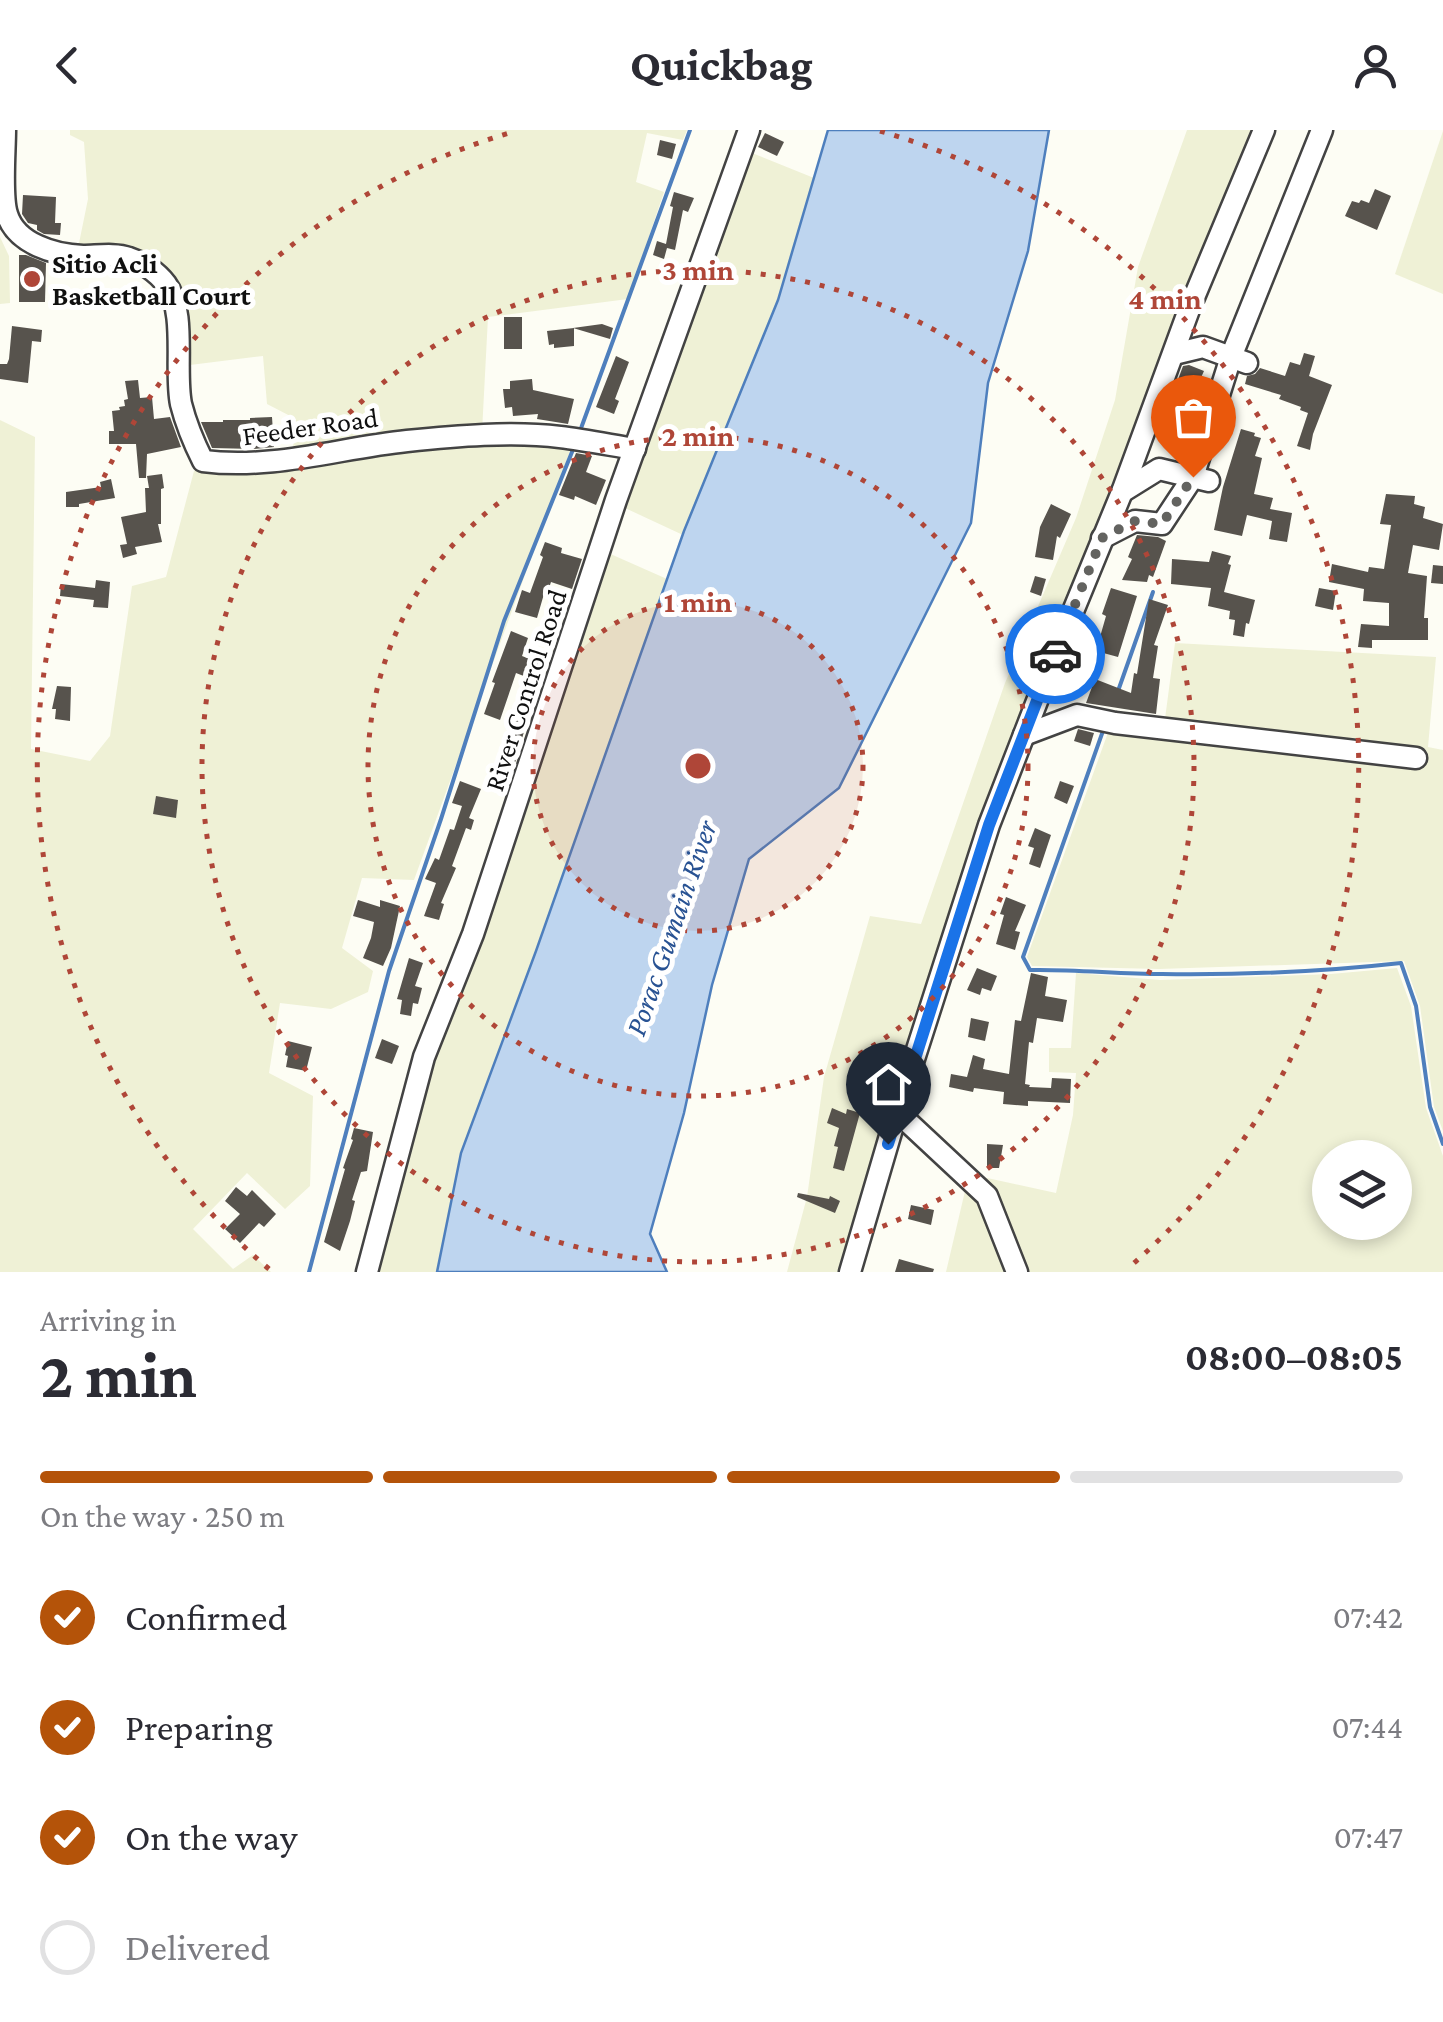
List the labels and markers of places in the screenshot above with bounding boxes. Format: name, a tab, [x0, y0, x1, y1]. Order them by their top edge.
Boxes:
place label: Sitio Acli Basketball Court	[52, 248, 252, 311]
marker: Sitio Acli Basketball Court	[21, 268, 43, 290]
pin	[1151, 375, 1236, 478]
centre of rings	[680, 748, 716, 784]
pin	[846, 1042, 931, 1145]

